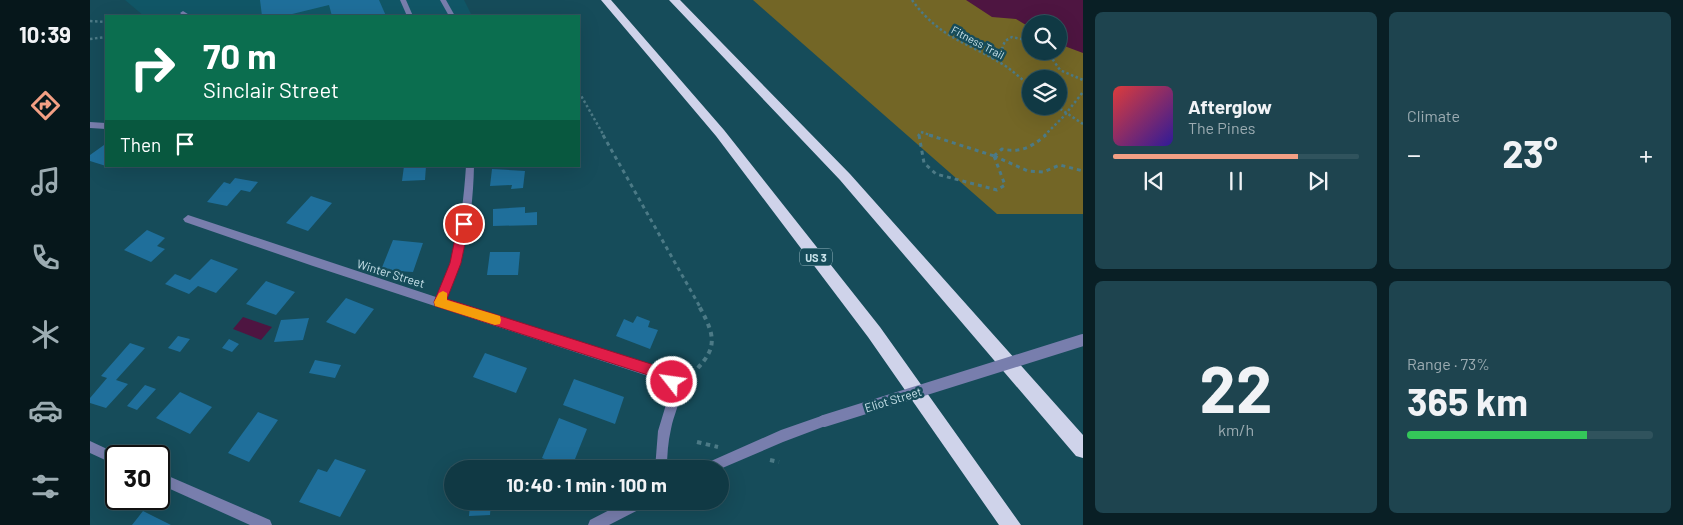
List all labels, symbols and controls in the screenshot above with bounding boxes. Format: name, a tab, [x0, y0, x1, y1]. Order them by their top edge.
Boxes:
map controls	[1022, 15, 1067, 115]
button: search	[1022, 15, 1067, 60]
text: 10:39	[19, 21, 71, 47]
street label: Fitness Trail	[949, 23, 1007, 61]
text: 70 m	[203, 34, 277, 76]
icon: right	[120, 35, 185, 100]
button: layers	[1022, 70, 1067, 115]
text: Sinclair Street	[203, 76, 339, 102]
icon: directions	[28, 88, 63, 123]
text: Afterglow	[1188, 95, 1272, 118]
text: Climate	[1407, 106, 1460, 125]
text: The Pines	[1188, 118, 1256, 137]
icon: arrive	[171, 130, 199, 158]
text: 23°	[1502, 130, 1558, 176]
text: Then	[120, 133, 161, 156]
text: −	[1407, 137, 1421, 171]
text: +	[1639, 137, 1653, 171]
icon: music	[28, 164, 63, 199]
icon: previous	[1140, 167, 1168, 195]
icon: pause	[1222, 167, 1250, 195]
icon: next	[1304, 167, 1332, 195]
pin	[443, 203, 485, 245]
icon: arrive	[450, 210, 478, 238]
icon: phone	[28, 240, 63, 275]
road number: US 3	[800, 248, 832, 266]
street label: Winter Street	[355, 256, 427, 290]
icon: climate	[28, 317, 63, 352]
text: 22	[1200, 348, 1272, 426]
text: Range · 73%	[1407, 354, 1490, 373]
position arrow	[645, 355, 697, 407]
text: 365 km	[1407, 378, 1528, 424]
street label: Eliot Street	[863, 384, 923, 414]
icon: car	[28, 393, 63, 428]
text: km/h	[1218, 420, 1254, 439]
speed limit sign: 30	[105, 445, 170, 510]
icon: filters	[28, 469, 63, 504]
text: 10:40 · 1 min · 100 m	[506, 473, 667, 496]

